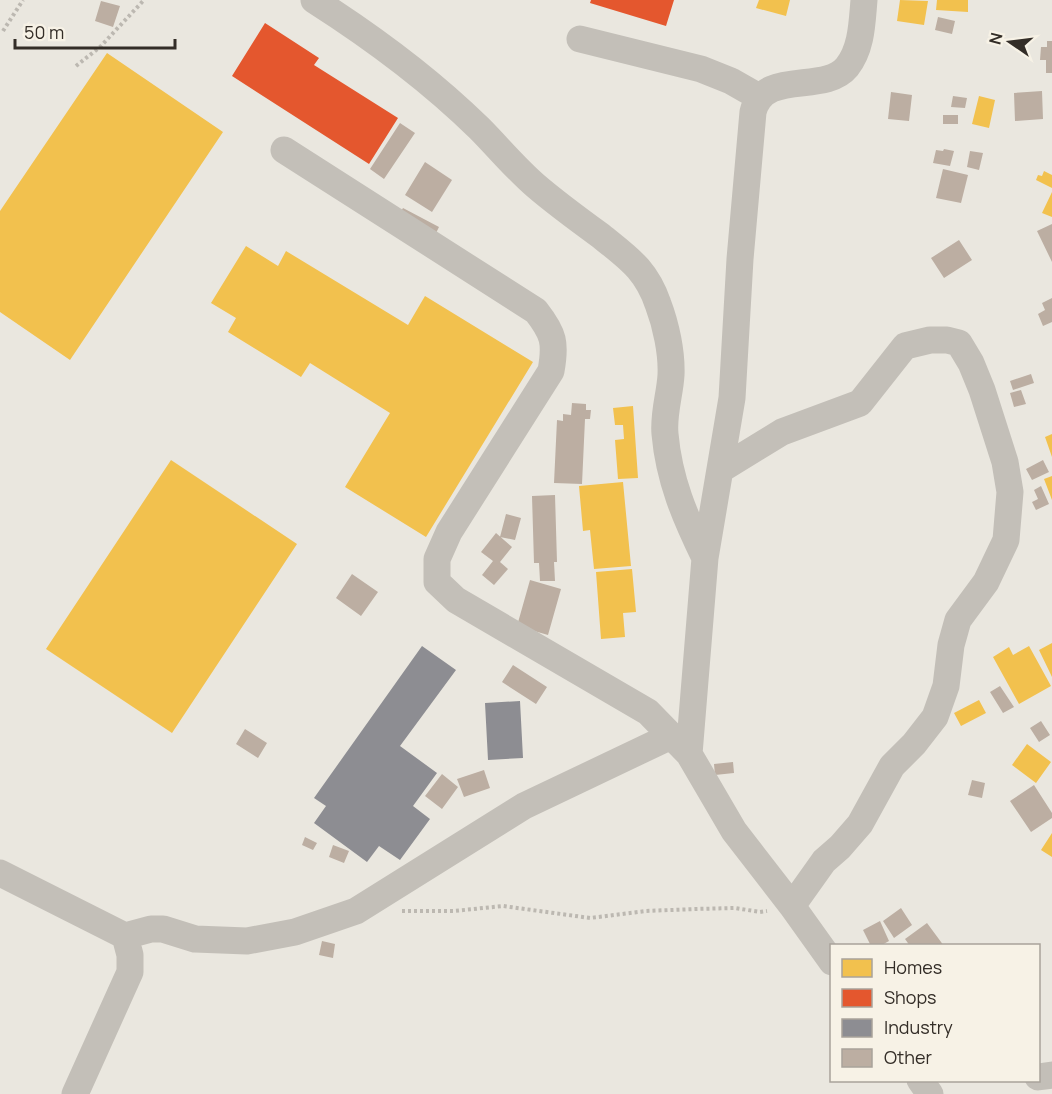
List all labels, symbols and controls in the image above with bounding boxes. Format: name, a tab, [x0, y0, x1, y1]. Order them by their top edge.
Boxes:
scale bar	[15, 12, 176, 50]
north arrow	[980, 12, 1040, 72]
text: 50 m	[24, 20, 64, 44]
text: N	[983, 30, 1008, 47]
legend	[830, 944, 1040, 1082]
text: Homes	[884, 955, 942, 979]
text: Shops	[884, 985, 936, 1009]
text: Industry	[884, 1015, 953, 1039]
text: Other	[884, 1045, 932, 1069]

